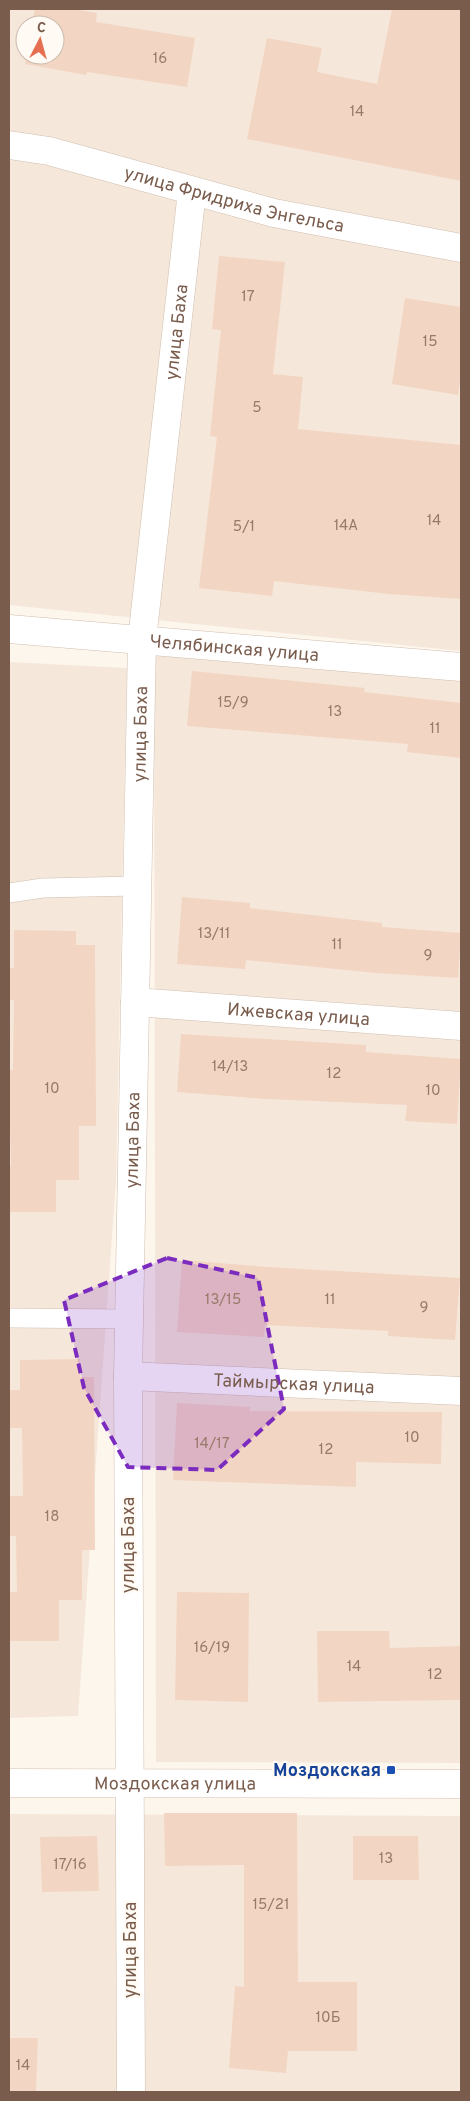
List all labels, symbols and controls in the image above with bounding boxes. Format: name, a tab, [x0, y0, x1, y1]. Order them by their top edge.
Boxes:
north arrow	[15, 15, 65, 65]
text: С	[36, 20, 47, 37]
house number: 16	[153, 50, 167, 69]
house number: 14	[350, 103, 364, 122]
street label: улица Фридриха Энгельса	[121, 162, 346, 239]
street label: улица Баха	[161, 283, 195, 381]
house number: 17	[241, 288, 255, 307]
house number: 15	[423, 333, 437, 352]
house number: 5	[252, 399, 262, 418]
house number: 14	[427, 512, 441, 531]
house number: 14А	[334, 517, 358, 536]
house number: 5/1	[233, 518, 255, 537]
street label: Челябинская улица	[148, 631, 320, 668]
street label: улица Баха	[129, 686, 154, 783]
house number: 15/9	[217, 694, 249, 713]
house number: 13	[328, 703, 342, 722]
house number: 11	[429, 720, 441, 739]
house number: 13/11	[198, 925, 230, 944]
house number: 11	[331, 936, 343, 955]
house number: 9	[424, 947, 432, 966]
street label: Ижевская улица	[226, 999, 371, 1032]
house number: 14/13	[212, 1058, 248, 1077]
house number: 12	[327, 1065, 341, 1084]
house number: 10	[44, 1080, 60, 1099]
house number: 10	[425, 1082, 441, 1101]
street label: улица Баха	[122, 1092, 146, 1189]
house number: 13/15	[205, 1291, 241, 1310]
house number: 11	[324, 1291, 336, 1310]
house number: 9	[420, 1299, 428, 1318]
street label: Таймырская улица	[213, 1370, 375, 1400]
house number: 10	[404, 1429, 420, 1448]
house number: 14/17	[194, 1435, 230, 1454]
house number: 12	[319, 1441, 333, 1460]
street label: улица Баха	[118, 1497, 141, 1593]
house number: 18	[45, 1508, 59, 1527]
house number: 16/19	[194, 1639, 230, 1658]
house number: 14	[347, 1658, 361, 1677]
house number: 12	[428, 1666, 442, 1685]
place label: Моздокская	[273, 1760, 381, 1783]
marker: Моздокская	[385, 1764, 397, 1776]
street label: Моздокская улица	[94, 1773, 256, 1797]
house number: 13	[379, 1850, 393, 1869]
house number: 17/16	[53, 1856, 87, 1875]
house number: 15/21	[252, 1896, 290, 1915]
street label: улица Баха	[120, 1902, 143, 1998]
house number: 10Б	[315, 2009, 341, 2028]
house number: 14	[16, 2057, 30, 2076]

